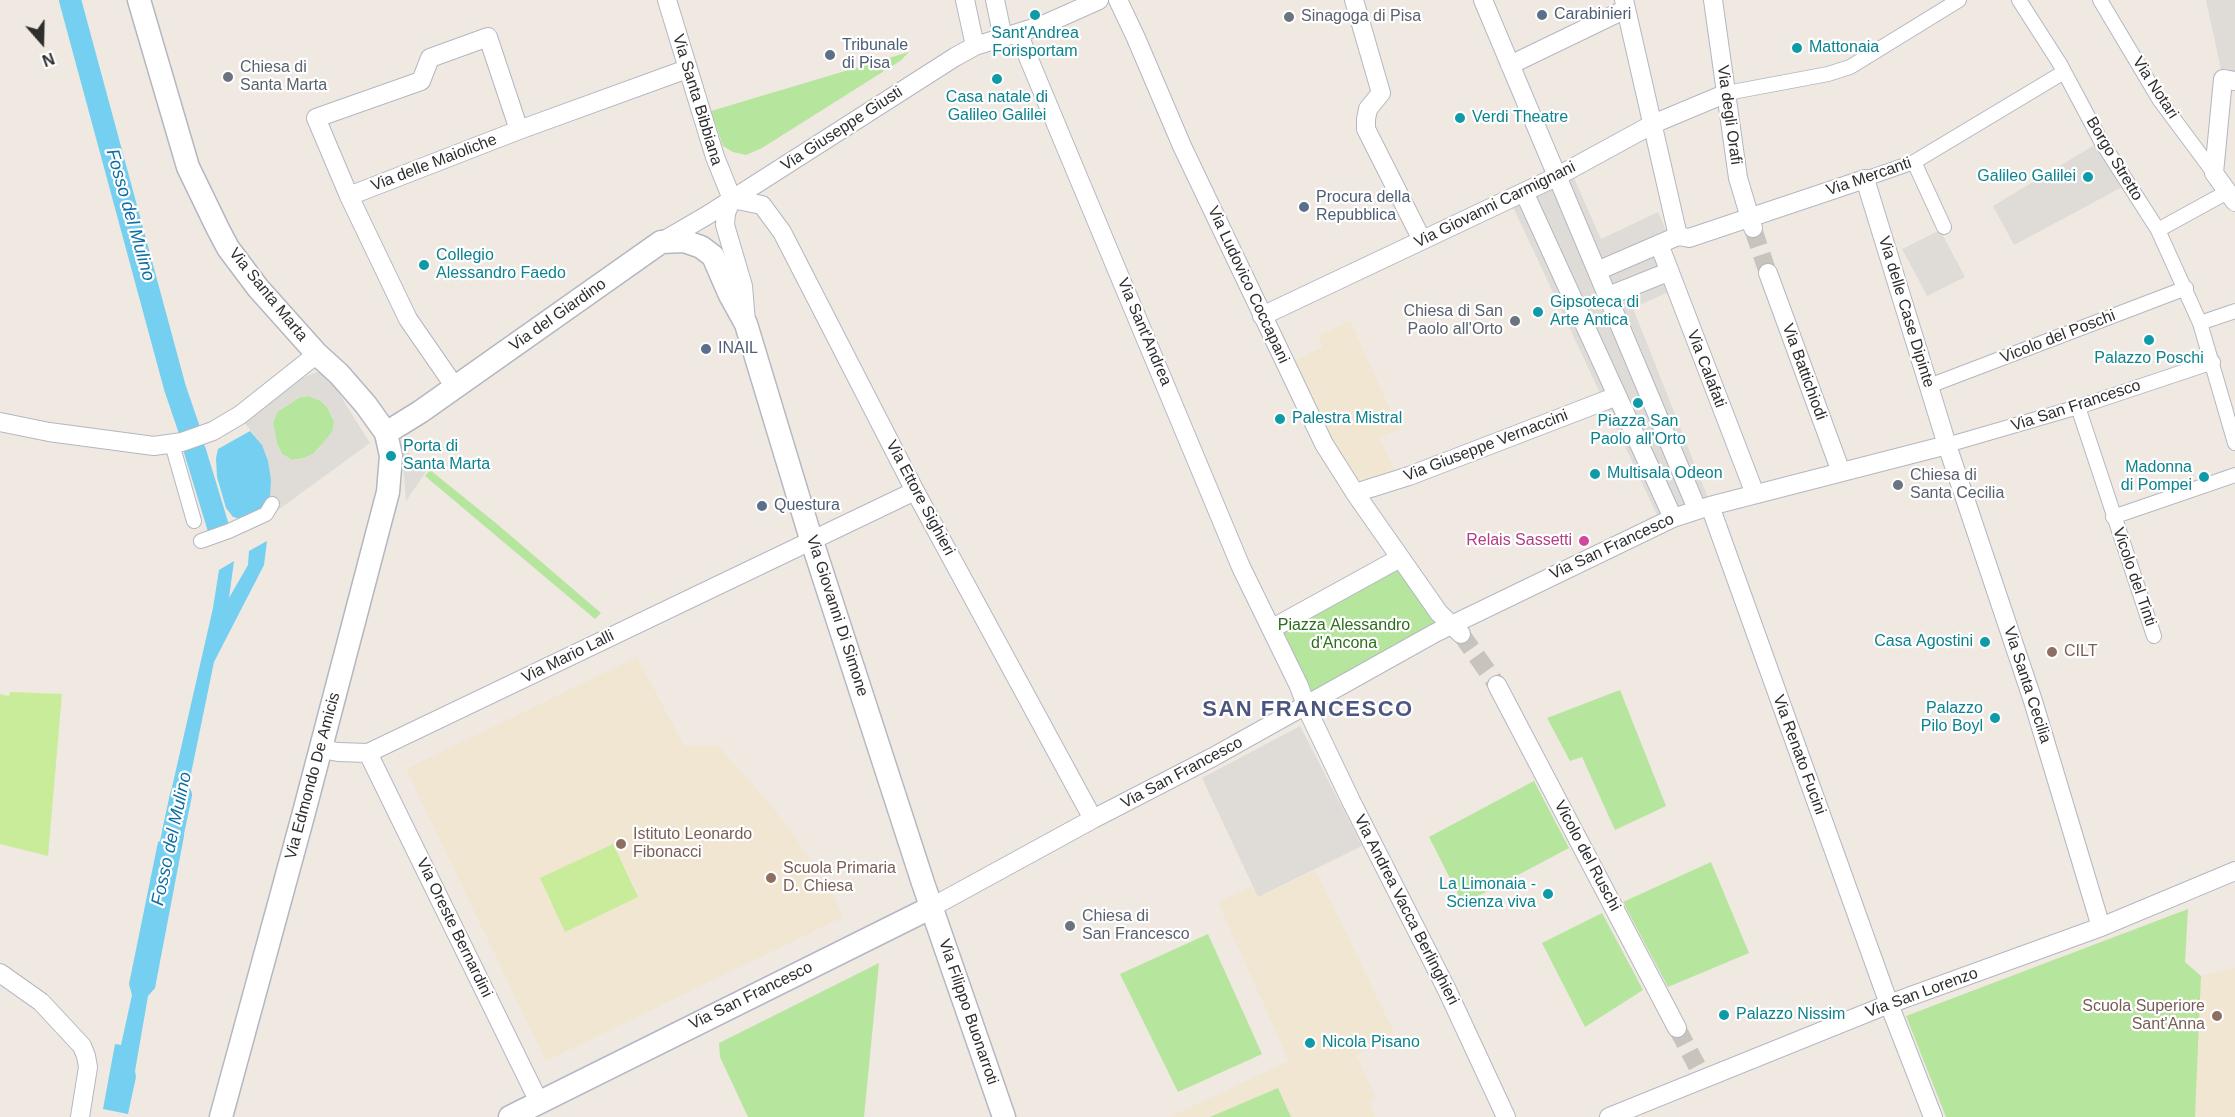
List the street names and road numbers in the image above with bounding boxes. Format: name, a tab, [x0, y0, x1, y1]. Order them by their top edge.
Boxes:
street label: Via Santa Bibbiana	[668, 32, 726, 168]
street label: Via Notari	[2128, 53, 2182, 123]
street label: Via degli Orafi	[1713, 64, 1745, 166]
street label: Via Giuseppe Giusti	[778, 83, 906, 175]
street label: Borgo Stretto	[2081, 114, 2147, 204]
street label: Via delle Maioliche	[368, 130, 500, 196]
street label: Via Mercanti	[1824, 153, 1914, 201]
street label: Via Giovanni Carmignani	[1411, 158, 1579, 252]
street label: Via Ludovico Coccapani	[1203, 203, 1293, 367]
street label: Via delle Case Dipinte	[1874, 234, 1938, 390]
street label: Via Santa Marta	[225, 244, 311, 346]
street label: Via del Giardino	[506, 275, 610, 355]
street label: Via Sant'Andrea	[1113, 275, 1175, 389]
street label: Vicolo del Poschi	[1998, 306, 2118, 368]
street label: Via Battichiodi	[1778, 321, 1830, 423]
street label: Via Calafati	[1682, 328, 1730, 410]
street label: Via San Francesco	[2009, 376, 2143, 436]
street label: Via Giuseppe Vernaccini	[1401, 406, 1571, 486]
street label: Via Ettore Sighieri	[882, 437, 958, 559]
street label: Via San Francesco	[1547, 510, 1677, 584]
street label: Vicolo del Tinti	[2108, 525, 2160, 629]
street label: Via Giovanni Di Simone	[802, 533, 872, 699]
street label: Via Santa Cecilia	[1999, 624, 2055, 746]
street label: Via Mario Lalli	[519, 626, 617, 688]
street label: Via Edmondo De Amicis	[281, 690, 345, 862]
street label: Via Renato Fucini	[1768, 693, 1830, 817]
street label: Via San Francesco	[1118, 733, 1246, 813]
street label: Vicolo del Ruschi	[1550, 797, 1624, 915]
street label: Via Andrea Vacca Berlinghieri	[1350, 812, 1462, 1008]
street label: Via Oreste Bernardini	[412, 855, 496, 1001]
street label: Via Filippo Buonarroti	[934, 937, 1002, 1087]
street label: Via San Francesco	[686, 958, 816, 1034]
street label: Via San Lorenzo	[1863, 964, 1981, 1022]

